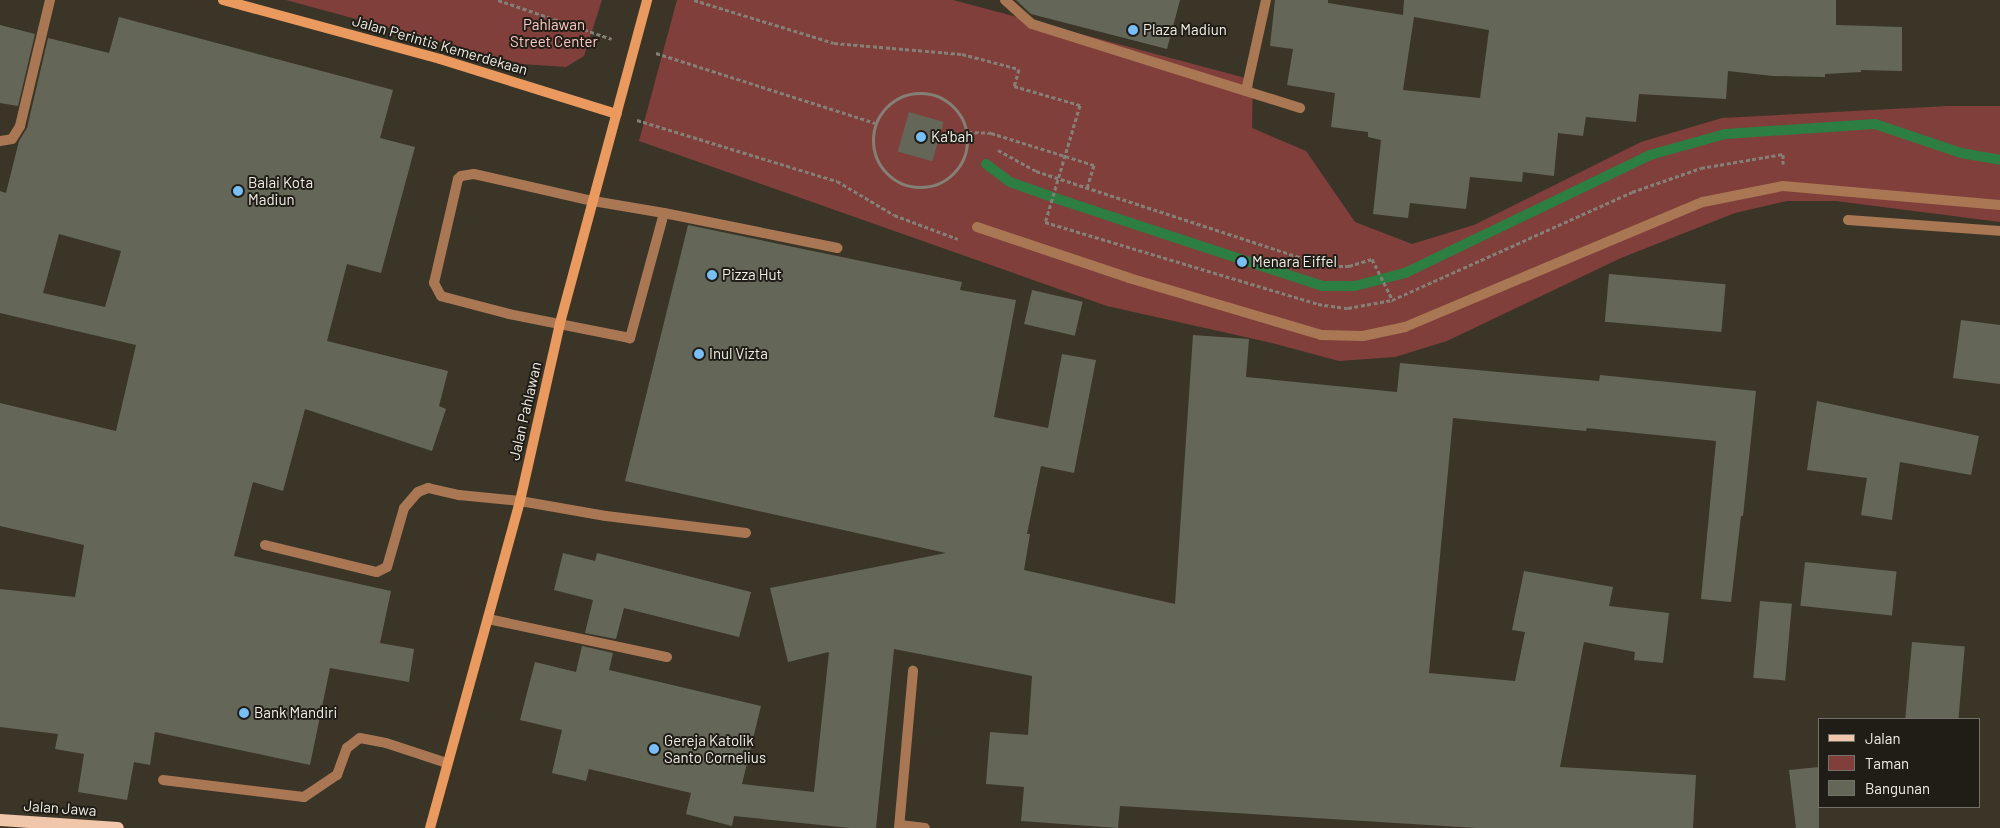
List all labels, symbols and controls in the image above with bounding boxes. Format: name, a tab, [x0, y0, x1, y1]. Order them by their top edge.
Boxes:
street label: Jalan Perintis Kemerdekaan	[350, 11, 530, 79]
park label: Pahlawan Street Center	[510, 15, 598, 50]
place label: Plaza Madiun	[1143, 21, 1227, 39]
marker: Plaza Madiun	[1127, 24, 1139, 36]
place label: Ka'bah	[931, 128, 973, 146]
marker: Ka'bah	[915, 131, 927, 143]
place label: Balai Kota Madiun	[248, 173, 313, 208]
marker: Balai Kota Madiun	[232, 185, 244, 197]
place label: Menara Eiffel	[1252, 253, 1337, 271]
marker: Menara Eiffel	[1236, 256, 1248, 268]
place label: Pizza Hut	[722, 266, 782, 284]
marker: Pizza Hut	[706, 269, 718, 281]
place label: Inul Vizta	[709, 345, 768, 363]
marker: Inul Vizta	[693, 348, 705, 360]
street label: Jalan Pahlawan	[505, 360, 545, 462]
place label: Bank Mandiri	[254, 704, 337, 722]
marker: Bank Mandiri	[238, 707, 250, 719]
legend	[1818, 718, 1980, 808]
text: Jalan	[1865, 729, 1901, 747]
place label: Gereja Katolik Santo Cornelius	[664, 731, 766, 766]
marker: Gereja Katolik Santo Cornelius	[648, 743, 660, 755]
text: Taman	[1865, 754, 1909, 772]
text: Bangunan	[1865, 779, 1930, 797]
street label: Jalan Jawa	[23, 796, 97, 820]

